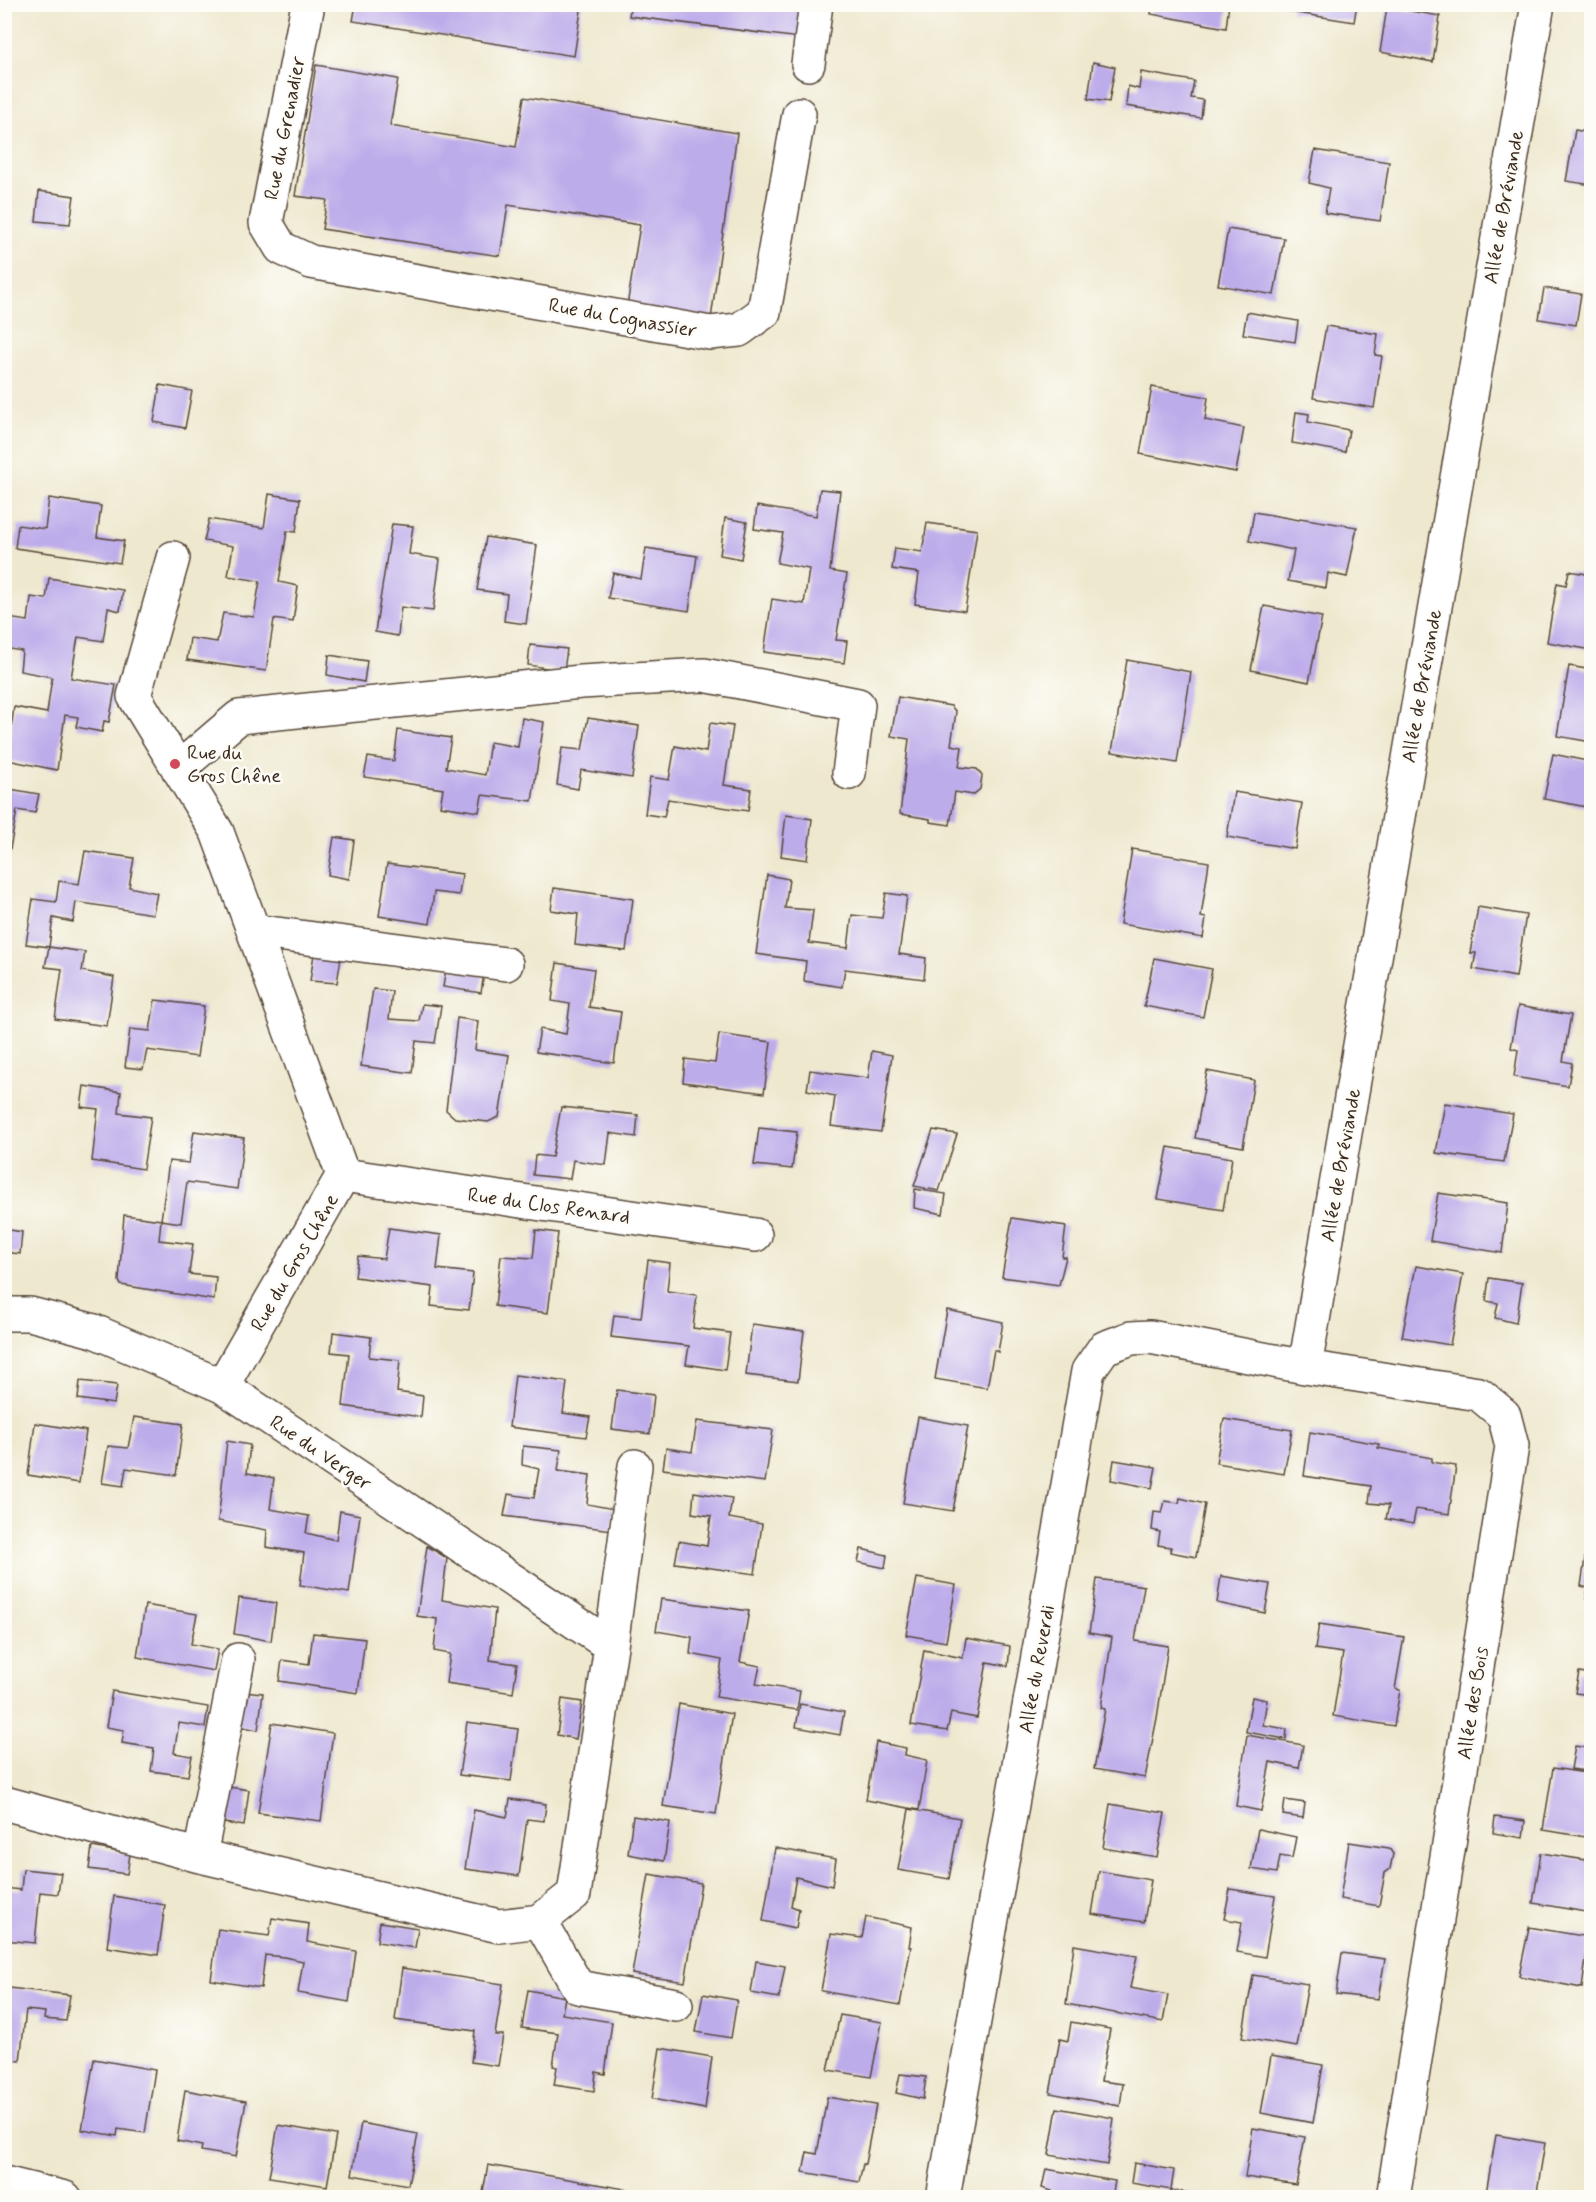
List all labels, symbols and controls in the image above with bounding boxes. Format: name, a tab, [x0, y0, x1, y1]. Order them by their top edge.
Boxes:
street label: Rue du Grenadier	[258, 54, 313, 202]
street label: Allée de Bréviande	[1478, 128, 1531, 286]
street label: Rue du Cognassier	[546, 292, 699, 346]
street label: Allée de Bréviande	[1396, 607, 1449, 765]
place label: Rue du Gros Chêne	[187, 740, 281, 790]
marker: Rue du Gros Chêne	[168, 757, 182, 771]
street label: Allée de Bréviande	[1315, 1086, 1368, 1244]
street label: Rue du Clos Renard	[466, 1182, 632, 1231]
street label: Rue du Gros Chêne	[245, 1189, 346, 1337]
street label: Rue du Verger	[264, 1409, 377, 1498]
street label: Allée du Reverdi	[1013, 1603, 1062, 1736]
street label: Allée des Bois	[1451, 1645, 1496, 1762]

